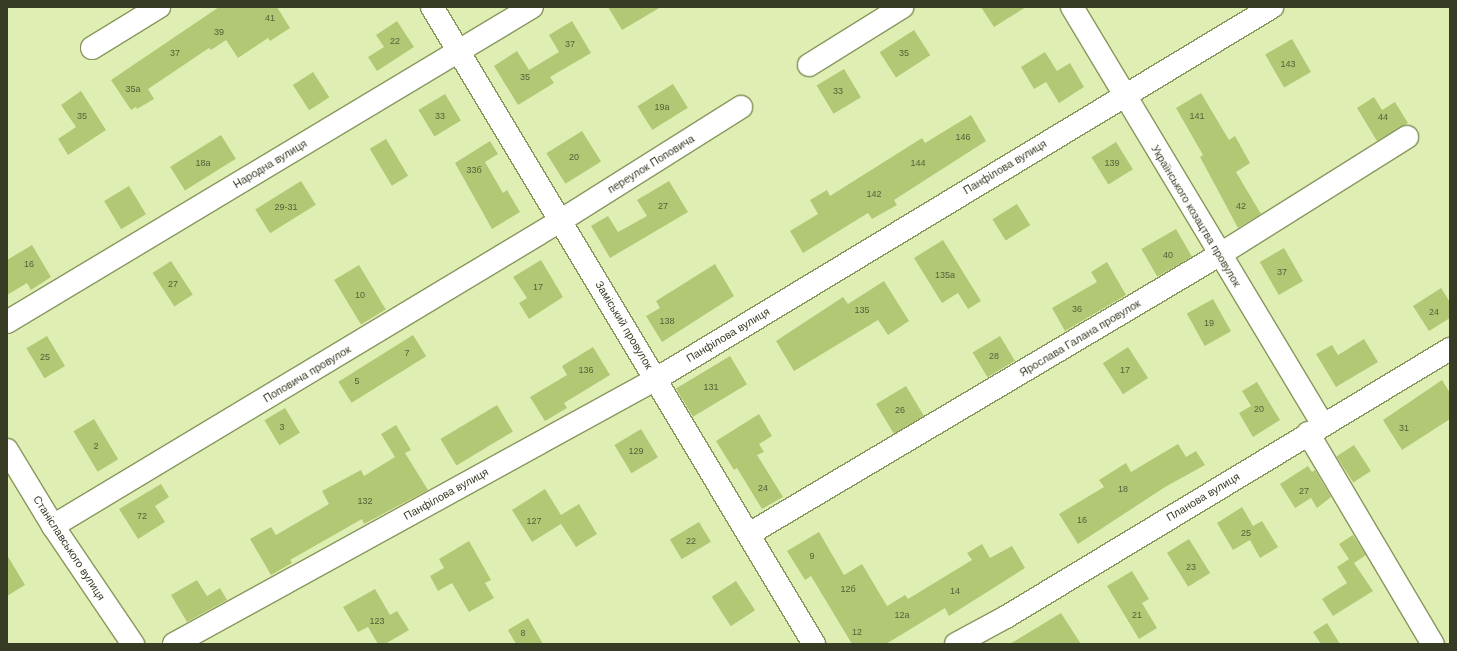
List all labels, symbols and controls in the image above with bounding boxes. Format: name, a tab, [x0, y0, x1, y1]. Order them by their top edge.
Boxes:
house number: 41	[265, 13, 275, 23]
house number: 39	[214, 27, 224, 37]
house number: 22	[390, 36, 400, 46]
house number: 37	[565, 39, 575, 49]
house number: 37	[170, 48, 180, 58]
house number: 35	[899, 48, 909, 58]
house number: 143	[1280, 59, 1296, 69]
house number: 35	[520, 72, 530, 82]
house number: 35а	[125, 84, 141, 94]
house number: 33	[833, 86, 843, 96]
house number: 19а	[654, 102, 670, 112]
house number: 35	[77, 111, 87, 121]
house number: 33	[435, 111, 445, 121]
house number: 141	[1189, 111, 1205, 121]
house number: 44	[1378, 112, 1388, 122]
street label: переулок Поповича	[605, 132, 697, 196]
house number: 146	[955, 132, 971, 142]
street label: Народна вулиця	[231, 137, 309, 191]
street label: Панфілова вулиця	[961, 137, 1049, 197]
street label: Українського козацтва провулок	[1148, 143, 1244, 289]
house number: 20	[569, 152, 579, 162]
house number: 18а	[195, 158, 211, 168]
house number: 144	[910, 158, 926, 168]
house number: 139	[1104, 158, 1120, 168]
house number: 33б	[466, 165, 482, 175]
house number: 142	[866, 189, 882, 199]
house number: 27	[658, 201, 668, 211]
house number: 42	[1236, 201, 1246, 211]
house number: 29-31	[274, 202, 298, 212]
house number: 40	[1163, 250, 1173, 260]
house number: 16	[24, 259, 34, 269]
house number: 37	[1277, 267, 1287, 277]
house number: 135а	[935, 270, 955, 280]
street label: Заміський провулок	[592, 278, 656, 372]
house number: 27	[168, 279, 178, 289]
house number: 17	[533, 282, 543, 292]
house number: 10	[355, 290, 365, 300]
street label: Ярослава Галана провулок	[1017, 297, 1143, 379]
house number: 36	[1072, 304, 1082, 314]
street label: Панфілова вулиця	[684, 305, 772, 365]
house number: 135	[854, 305, 870, 315]
house number: 24	[1429, 307, 1439, 317]
house number: 138	[659, 316, 675, 326]
house number: 19	[1204, 318, 1214, 328]
street label: Поповича провулок	[261, 343, 353, 405]
house number: 7	[404, 348, 410, 358]
house number: 28	[989, 351, 999, 361]
house number: 25	[40, 352, 50, 362]
house number: 136	[578, 365, 594, 375]
house number: 17	[1120, 365, 1130, 375]
house number: 5	[354, 376, 360, 386]
house number: 131	[703, 382, 719, 392]
house number: 20	[1254, 404, 1264, 414]
house number: 26	[895, 405, 905, 415]
house number: 3	[279, 422, 285, 432]
house number: 31	[1399, 423, 1409, 433]
house number: 2	[93, 441, 99, 451]
house number: 129	[628, 446, 644, 456]
street label: Панфілова вулиця	[401, 465, 491, 523]
street label: Планова вулиця	[1164, 470, 1242, 524]
house number: 24	[758, 483, 768, 493]
house number: 18	[1118, 484, 1128, 494]
house number: 27	[1299, 486, 1309, 496]
street label: Станіславського вулиця	[30, 493, 108, 603]
house number: 132	[357, 496, 373, 506]
house number: 72	[137, 511, 147, 521]
house number: 16	[1077, 515, 1087, 525]
house number: 127	[526, 516, 542, 526]
house number: 25	[1241, 528, 1251, 538]
house number: 22	[686, 536, 696, 546]
house number: 9	[809, 551, 815, 561]
house number: 23	[1186, 562, 1196, 572]
house number: 12б	[840, 584, 856, 594]
house number: 14	[950, 586, 960, 596]
house number: 12а	[894, 610, 910, 620]
house number: 21	[1132, 610, 1142, 620]
house number: 123	[369, 616, 385, 626]
house number: 12	[852, 627, 862, 637]
house number: 8	[520, 628, 526, 638]

